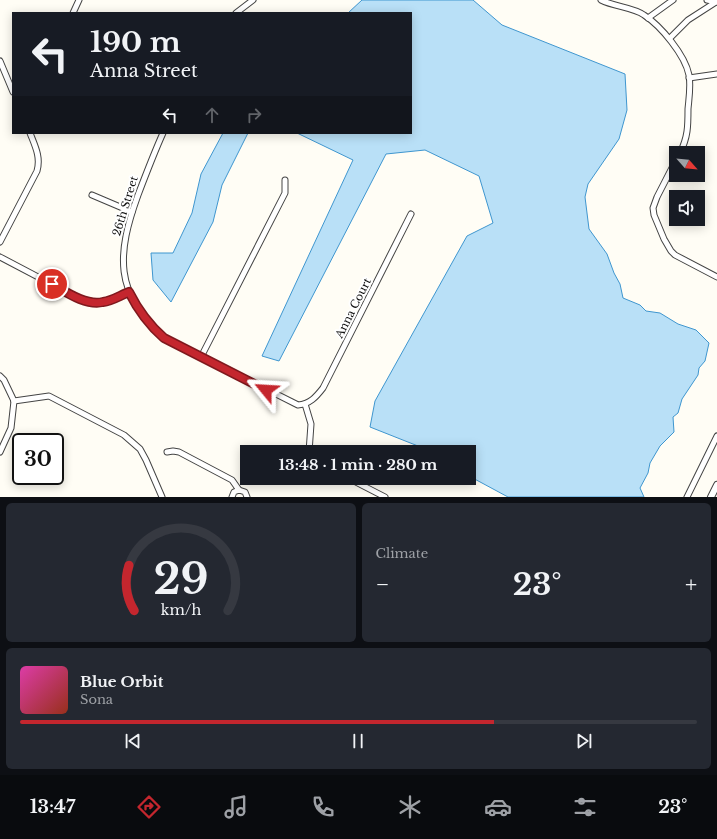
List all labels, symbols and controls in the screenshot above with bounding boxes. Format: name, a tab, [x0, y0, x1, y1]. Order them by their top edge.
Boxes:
text: 190 m	[90, 25, 181, 60]
icon: left	[24, 28, 76, 80]
text: Anna Street	[90, 60, 198, 82]
icon: left	[159, 104, 181, 126]
icon: ahead	[201, 104, 223, 126]
icon: right	[243, 104, 265, 126]
north arrow	[669, 146, 705, 182]
map controls	[669, 146, 705, 226]
street label: 26th Street	[109, 174, 141, 238]
button: sound	[669, 190, 705, 226]
pin	[35, 267, 69, 301]
icon: arrive	[41, 273, 63, 295]
street label: Anna Court	[331, 275, 375, 341]
position arrow	[245, 369, 287, 411]
speed limit sign: 30	[12, 433, 64, 485]
text: 13:48 · 1 min · 280 m	[279, 455, 437, 474]
text: Climate	[376, 545, 428, 562]
text: 29	[153, 553, 208, 604]
text: 23°	[513, 566, 562, 603]
text: −	[376, 571, 389, 598]
text: +	[685, 571, 697, 598]
text: km/h	[160, 600, 201, 618]
text: Blue Orbit	[80, 672, 163, 691]
text: Sona	[80, 691, 113, 708]
icon: previous	[122, 730, 144, 752]
icon: pause	[347, 730, 369, 752]
icon: next	[573, 730, 595, 752]
icon: directions	[135, 793, 163, 821]
icon: music	[222, 793, 250, 821]
icon: phone	[309, 793, 337, 821]
icon: climate	[396, 793, 424, 821]
icon: car	[484, 793, 512, 821]
icon: filters	[571, 793, 599, 821]
text: 13:47	[30, 796, 75, 818]
text: 23°	[658, 796, 687, 818]

